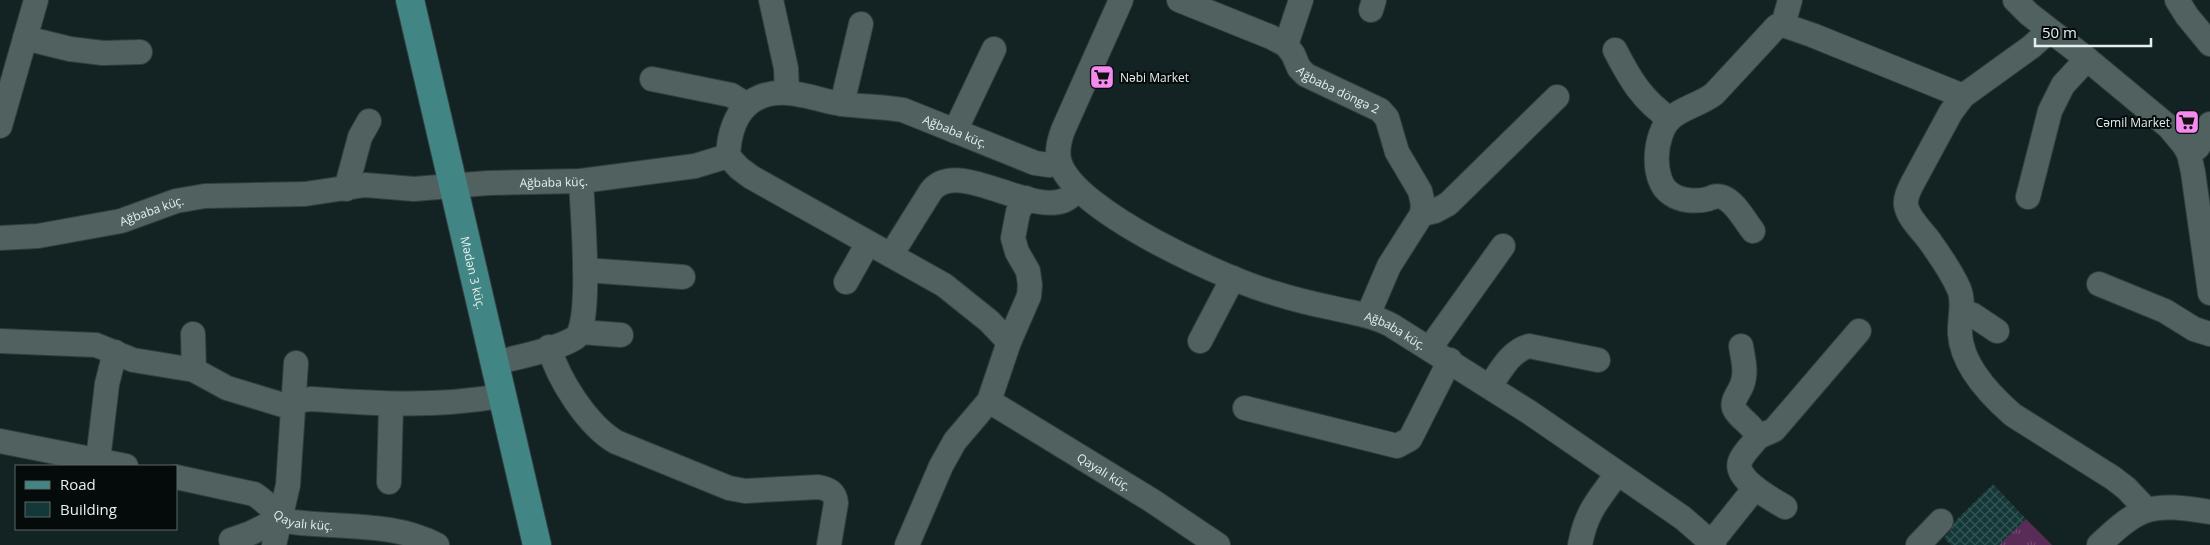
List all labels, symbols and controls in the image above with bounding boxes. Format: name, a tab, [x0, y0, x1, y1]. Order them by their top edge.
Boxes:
scale bar	[2035, 15, 2151, 47]
text: 50 m	[2042, 22, 2077, 42]
street label: Ağbaba döngə 2	[1293, 62, 1383, 117]
supermarket icon: Nəbi Market	[1089, 64, 1115, 90]
place label: Nəbi Market	[1120, 69, 1189, 86]
supermarket icon: Cəmil Market	[2174, 109, 2200, 135]
street label: Ağbaba küç.	[920, 110, 990, 151]
place label: Cəmil Market	[2096, 114, 2170, 131]
street label: Ağbaba küç.	[519, 172, 589, 191]
street label: Ağbaba küç.	[117, 191, 185, 229]
street label: Mədən 3 küç.	[457, 234, 490, 311]
street label: Ağbaba küç.	[1363, 307, 1429, 354]
street label: Qayalı küç.	[1074, 448, 1134, 494]
legend	[15, 465, 178, 530]
text: Road	[60, 474, 96, 494]
text: Building	[60, 499, 117, 519]
street label: Qayalı küç.	[270, 505, 333, 534]

